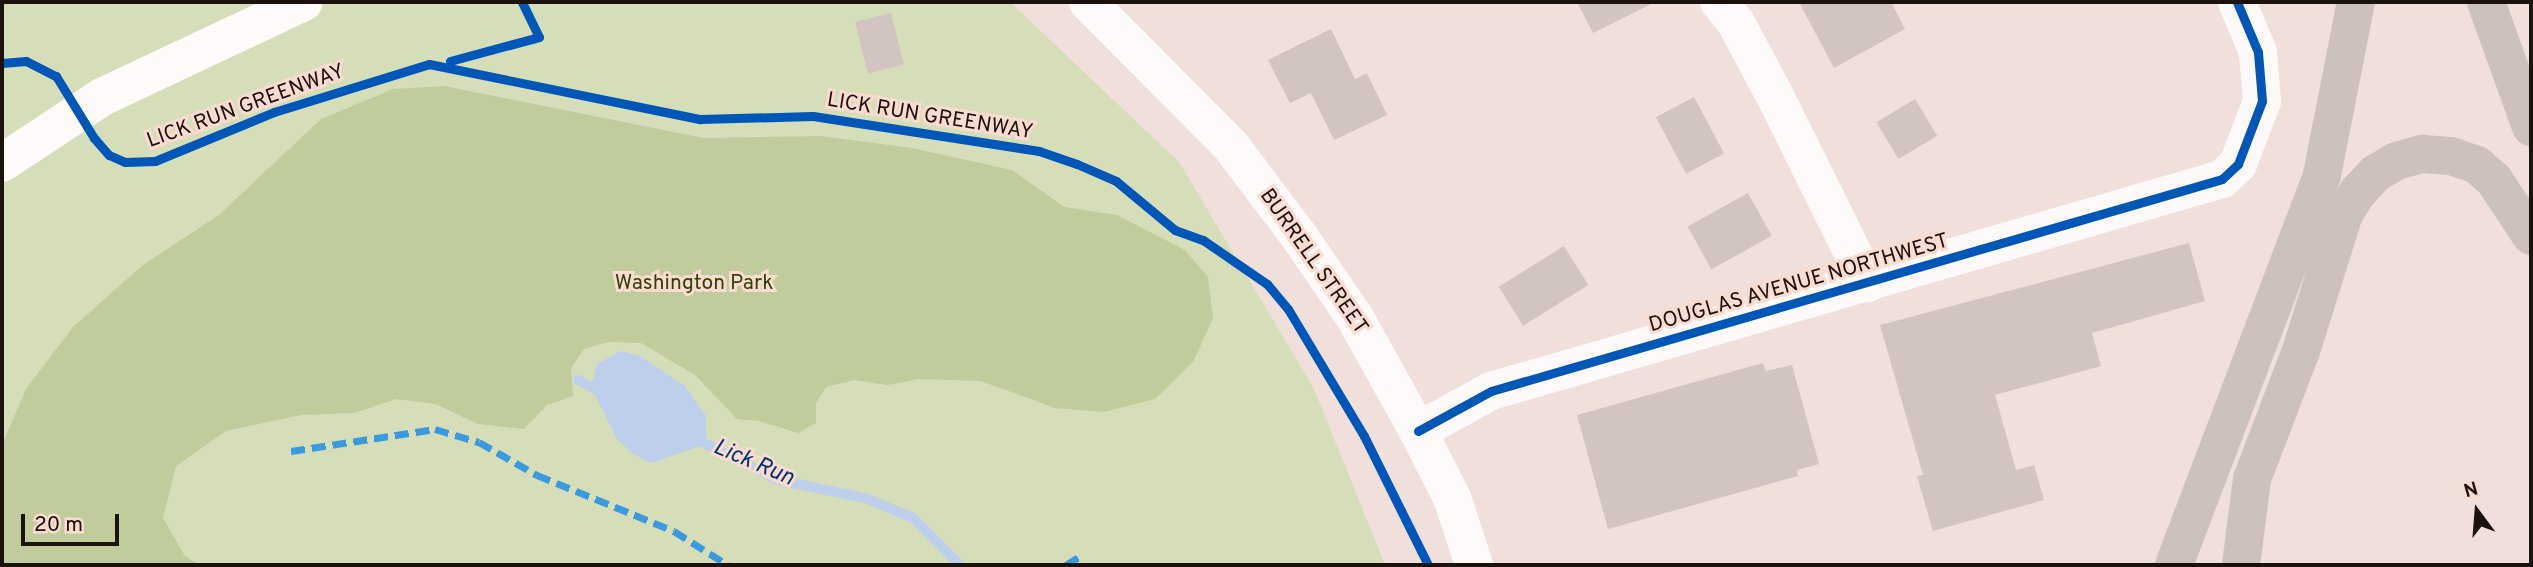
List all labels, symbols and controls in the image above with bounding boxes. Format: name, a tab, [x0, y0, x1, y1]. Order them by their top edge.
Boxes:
street label: LICK RUN GREENWAY	[144, 60, 348, 154]
street label: LICK RUN GREENWAY	[825, 88, 1035, 146]
street label: BURRELL STREET	[1253, 184, 1373, 340]
street label: DOUGLAS AVENUE NORTHWEST	[1646, 229, 1952, 339]
park label: Washington Park	[615, 271, 773, 297]
water label: Lick Run	[708, 435, 798, 493]
north arrow	[2442, 476, 2512, 546]
text: N	[2461, 477, 2481, 504]
scale bar	[24, 500, 122, 544]
text: 20 m	[34, 512, 83, 539]

